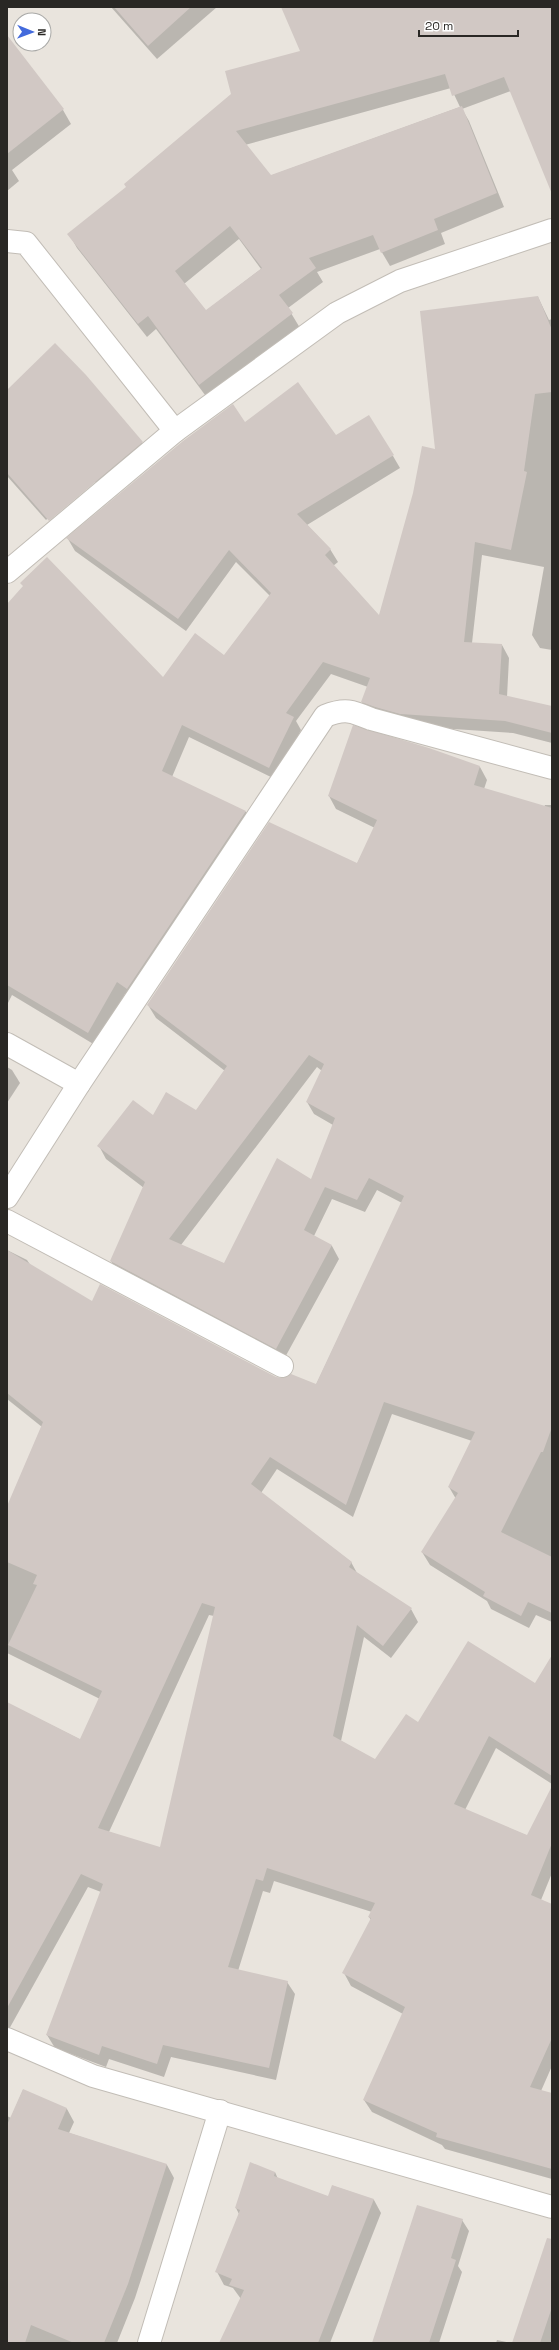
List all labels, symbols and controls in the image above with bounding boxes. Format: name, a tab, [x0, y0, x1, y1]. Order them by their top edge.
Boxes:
north arrow	[12, 12, 52, 52]
scale bar	[419, 12, 518, 38]
text: 20 m	[425, 18, 453, 34]
text: N	[35, 28, 49, 36]

